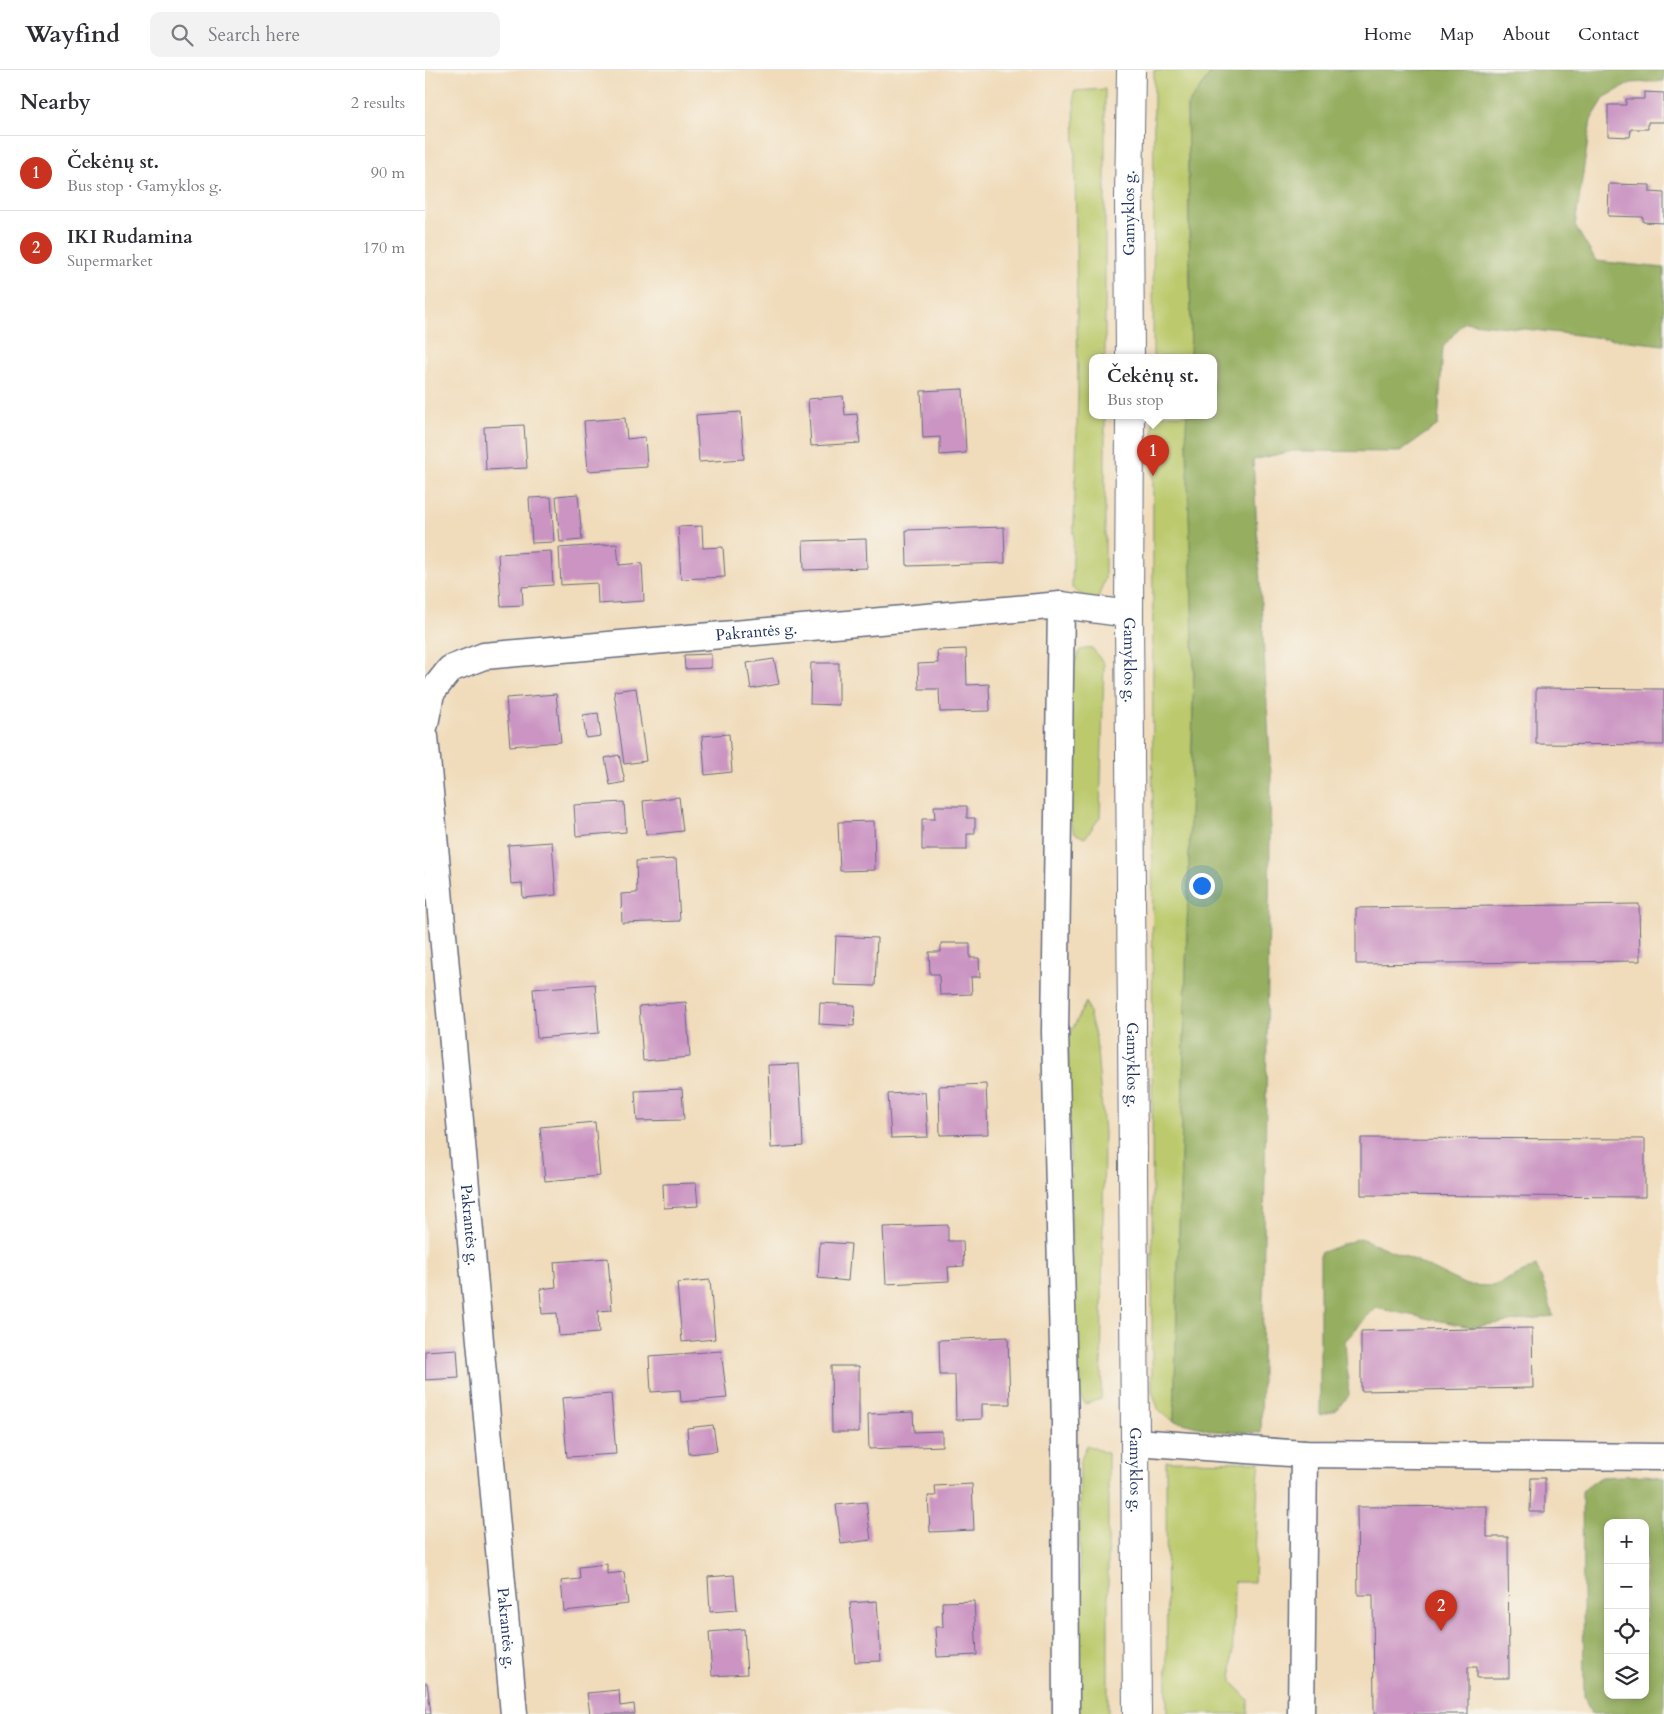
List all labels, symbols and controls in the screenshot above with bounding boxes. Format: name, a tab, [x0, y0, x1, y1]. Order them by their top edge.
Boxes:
search box	[150, 12, 500, 57]
text: Wayfind	[25, 18, 120, 51]
icon: search	[168, 21, 196, 49]
text: Search here	[208, 22, 300, 48]
text: Home	[1364, 22, 1412, 47]
text: Map	[1440, 22, 1474, 47]
text: About	[1502, 22, 1550, 47]
text: Contact	[1578, 22, 1639, 47]
text: Nearby	[20, 88, 91, 117]
text: 2 results	[351, 92, 405, 114]
text: Čekėnų st.	[67, 149, 159, 175]
text: 1	[32, 162, 40, 184]
text: 90 m	[371, 162, 405, 184]
street label: Gamyklos g.	[1118, 170, 1140, 256]
text: Bus stop · Gamyklos g.	[67, 175, 222, 197]
text: IKI Rudamina	[67, 224, 193, 250]
text: 2	[32, 237, 40, 259]
text: 170 m	[363, 237, 405, 259]
text: Supermarket	[67, 250, 153, 272]
popup	[1089, 354, 1217, 419]
text: Čekėnų st.	[1107, 363, 1199, 389]
text: Bus stop	[1107, 389, 1164, 411]
pin: 1	[1137, 435, 1169, 476]
street label: Pakrantės g.	[715, 617, 798, 646]
street label: Gamyklos g.	[1118, 617, 1141, 703]
your location	[1189, 873, 1215, 899]
street label: Gamyklos g.	[1121, 1022, 1144, 1108]
street label: Pakrantės g.	[455, 1183, 484, 1267]
street label: Gamyklos g.	[1124, 1427, 1147, 1513]
map controls	[1604, 1519, 1649, 1699]
button: +	[1604, 1519, 1649, 1564]
button: −	[1604, 1564, 1649, 1609]
street label: Pakrantės g.	[492, 1587, 521, 1670]
pin: 2	[1425, 1590, 1457, 1631]
button: locate	[1604, 1609, 1649, 1654]
button: layers	[1604, 1654, 1649, 1699]

